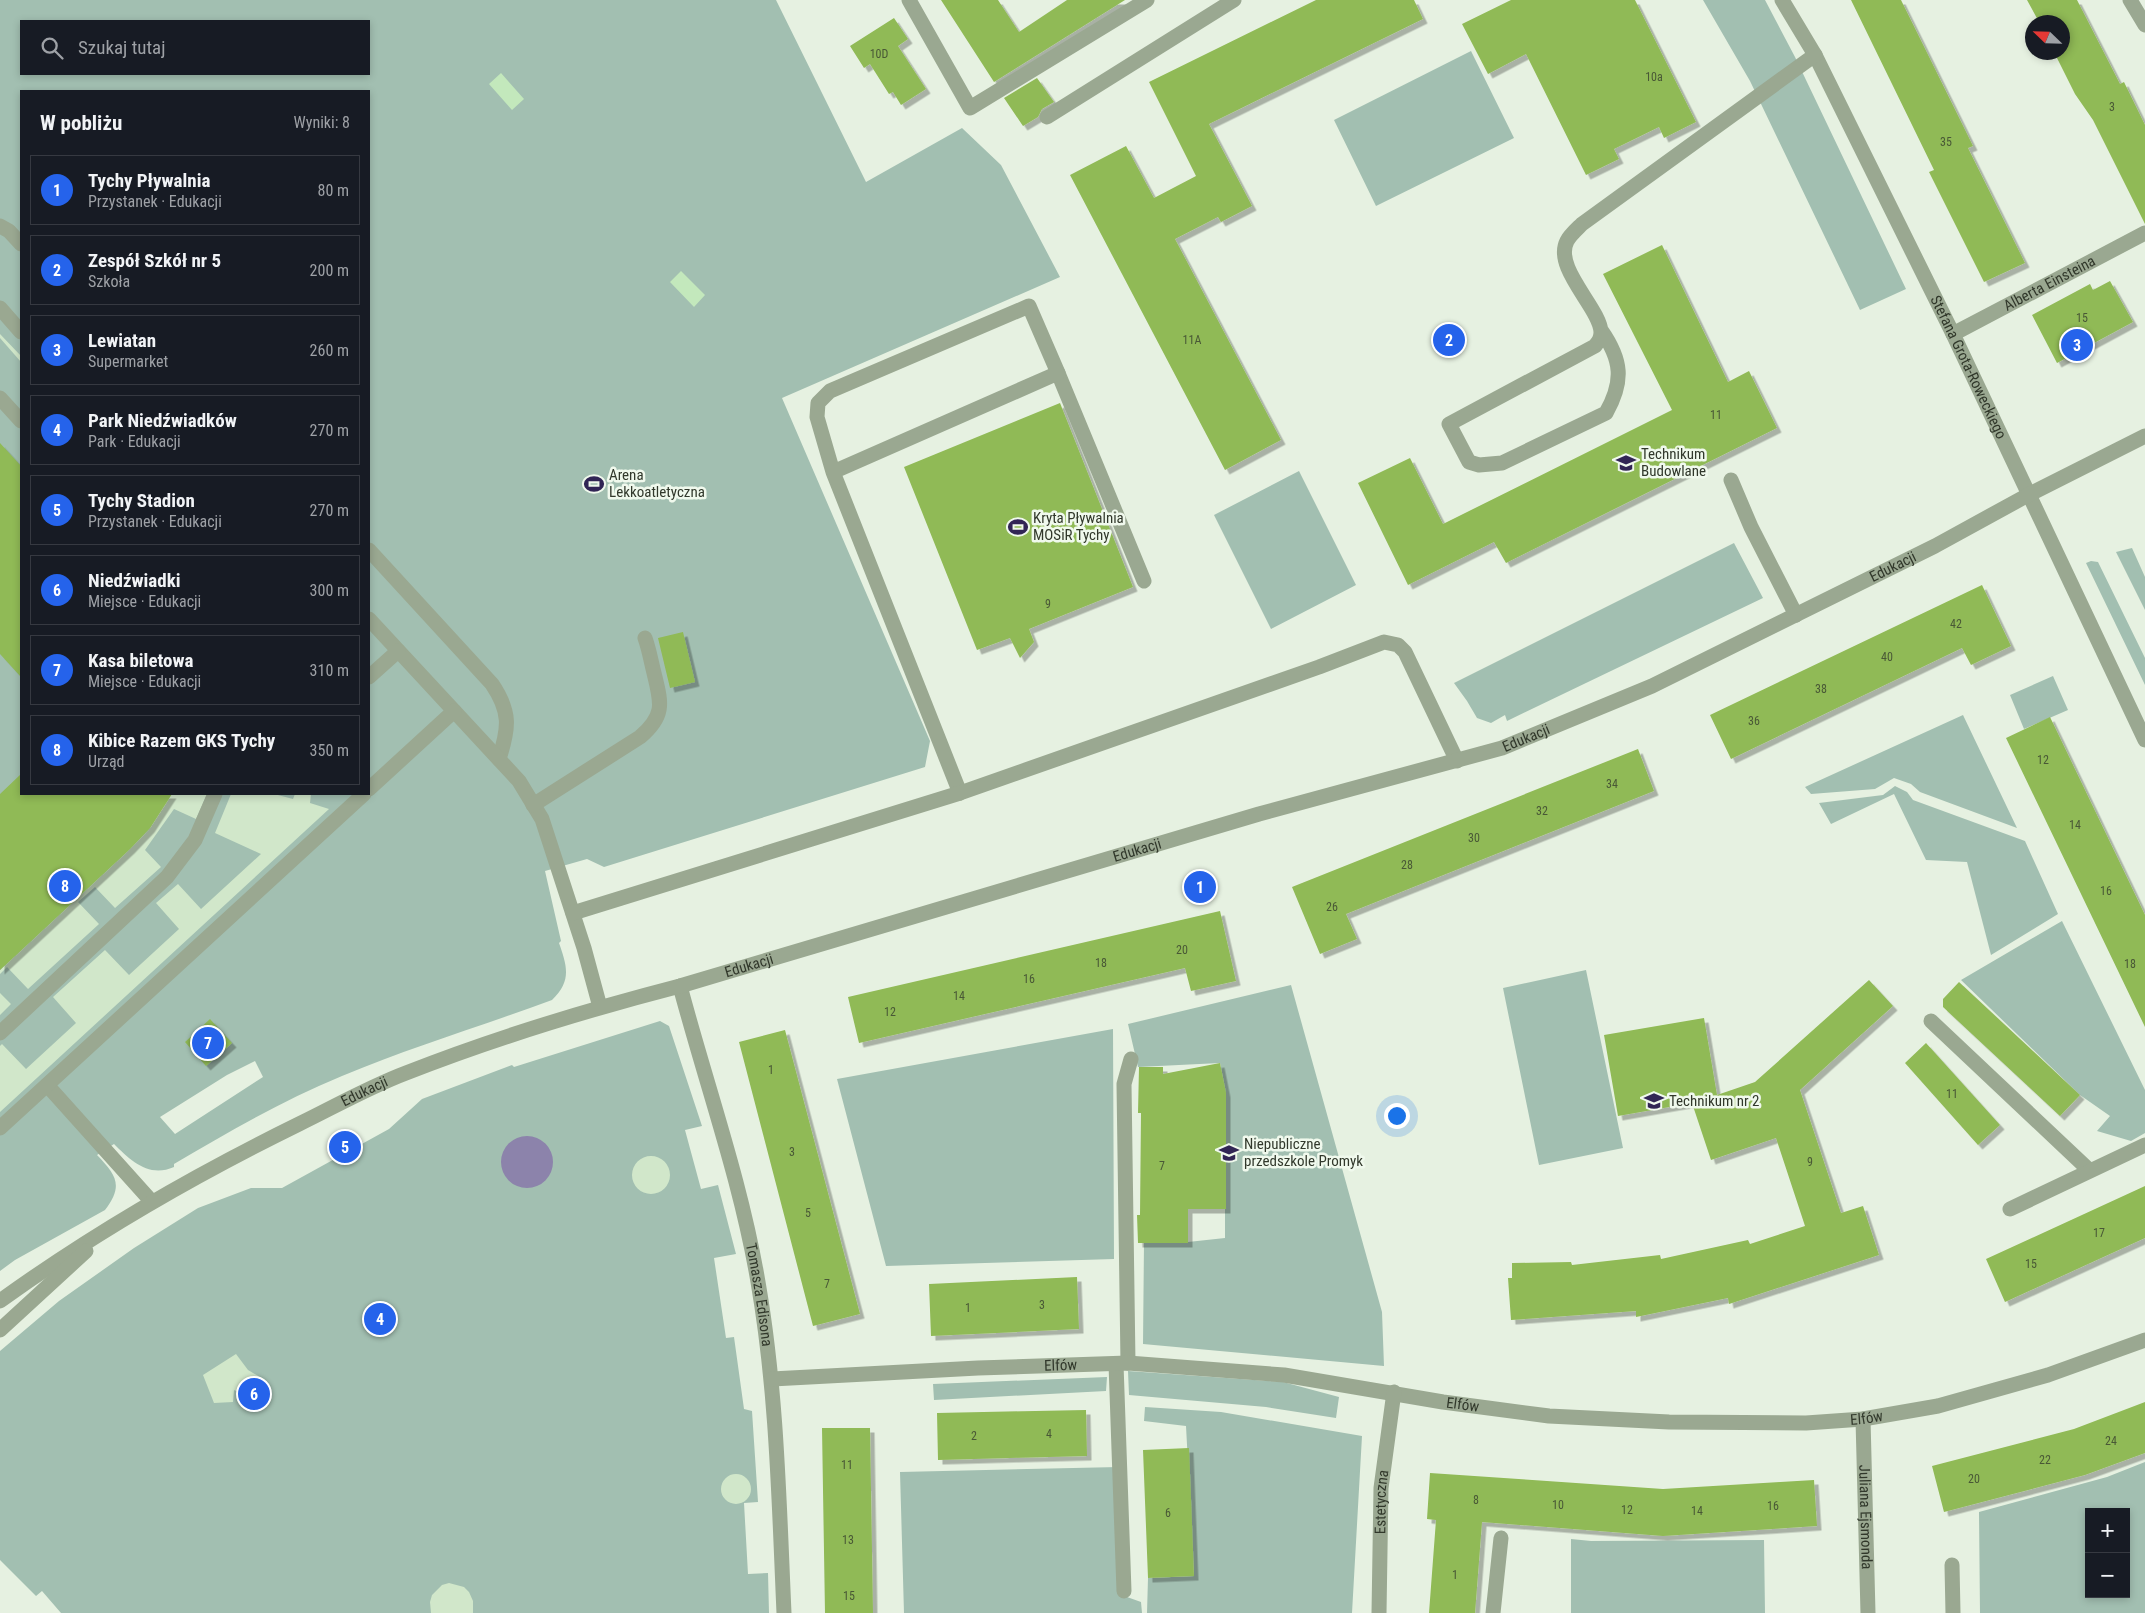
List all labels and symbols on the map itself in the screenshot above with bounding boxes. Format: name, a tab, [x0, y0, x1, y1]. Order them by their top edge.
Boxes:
north arrow	[2025, 15, 2070, 60]
house number: 10D	[870, 47, 888, 61]
house number: 10a	[1645, 70, 1663, 84]
house number: 3	[2109, 100, 2115, 114]
house number: 35	[1940, 135, 1952, 149]
street label: Alberta Einsteina	[2001, 252, 2098, 315]
street label: Stefana Grota-Roweckiego	[1926, 293, 2010, 442]
house number: 15	[2076, 311, 2088, 325]
pin: 2	[1433, 321, 1465, 359]
pin: 3	[2061, 326, 2093, 364]
house number: 11A	[1183, 333, 1201, 347]
house number: 11	[1710, 408, 1722, 422]
place label: Technikum Budowlane	[1641, 445, 1706, 480]
school or university icon: Technikum Budowlane	[1615, 452, 1637, 474]
place label: Arena Lekkoatletyczna	[609, 466, 705, 501]
sports icon: Arena Lekkoatletyczna	[583, 473, 605, 495]
place label: Kryta Pływalnia MOSiR Tychy	[1033, 509, 1124, 544]
sports icon: Kryta Pływalnia MOSiR Tychy	[1007, 516, 1029, 538]
street label: Edukacji	[1867, 548, 1919, 586]
house number: 9	[1045, 597, 1051, 611]
house number: 42	[1950, 617, 1962, 631]
house number: 40	[1881, 650, 1893, 664]
house number: 38	[1815, 682, 1827, 696]
house number: 36	[1748, 714, 1760, 728]
street label: Edukacji	[1500, 720, 1553, 756]
house number: 12	[2037, 753, 2049, 767]
house number: 34	[1606, 777, 1618, 791]
house number: 32	[1536, 804, 1548, 818]
house number: 14	[2069, 818, 2081, 832]
house number: 30	[1468, 831, 1480, 845]
street label: Edukacji	[1111, 834, 1164, 866]
house number: 28	[1401, 858, 1413, 872]
pin: 8	[49, 867, 81, 905]
pin: 1	[1184, 868, 1216, 906]
house number: 16	[2100, 884, 2112, 898]
house number: 26	[1326, 900, 1338, 914]
house number: 20	[1176, 943, 1188, 957]
street label: Edukacji	[723, 950, 775, 981]
house number: 18	[1095, 956, 1107, 970]
house number: 18	[2124, 957, 2136, 971]
house number: 16	[1023, 972, 1035, 986]
house number: 14	[953, 989, 965, 1003]
house number: 12	[884, 1005, 896, 1019]
pin: 7	[192, 1024, 224, 1062]
house number: 1	[768, 1063, 774, 1077]
street label: Edukacji	[338, 1073, 391, 1110]
house number: 11	[1946, 1087, 1958, 1101]
school or university icon: Technikum nr 2	[1643, 1090, 1665, 1112]
place label: Technikum nr 2	[1669, 1092, 1759, 1110]
your location	[1384, 1103, 1410, 1129]
pin: 5	[329, 1128, 361, 1166]
place label: Niepubliczne przedszkole Promyk	[1244, 1135, 1363, 1170]
school or university icon: Niepubliczne przedszkole Promyk	[1218, 1142, 1240, 1164]
house number: 3	[789, 1145, 795, 1159]
house number: 9	[1807, 1155, 1813, 1169]
house number: 7	[1159, 1159, 1165, 1173]
house number: 5	[805, 1206, 811, 1220]
house number: 17	[2093, 1226, 2105, 1240]
street label: Tomasza Edisona	[742, 1241, 776, 1347]
house number: 15	[2025, 1257, 2037, 1271]
house number: 7	[824, 1277, 830, 1291]
house number: 3	[1039, 1298, 1045, 1312]
pin: 4	[364, 1300, 396, 1338]
house number: 1	[965, 1301, 971, 1315]
street label: Elfów	[1044, 1356, 1078, 1375]
pin: 6	[238, 1375, 270, 1413]
street label: Elfów	[1445, 1394, 1480, 1416]
street label: Elfów	[1850, 1407, 1885, 1429]
house number: 4	[1046, 1427, 1052, 1441]
house number: 2	[971, 1429, 977, 1443]
house number: 24	[2105, 1434, 2117, 1448]
house number: 22	[2039, 1453, 2051, 1467]
house number: 11	[841, 1458, 853, 1472]
street label: Juliana Ejsmonda	[1855, 1464, 1876, 1570]
street label: Estetyczna	[1371, 1469, 1392, 1534]
house number: 20	[1968, 1472, 1980, 1486]
house number: 8	[1473, 1493, 1479, 1507]
house number: 10	[1552, 1498, 1564, 1512]
house number: 16	[1767, 1499, 1779, 1513]
house number: 12	[1621, 1503, 1633, 1517]
house number: 14	[1691, 1504, 1703, 1518]
house number: 6	[1165, 1506, 1171, 1520]
house number: 13	[842, 1533, 854, 1547]
house number: 1	[1452, 1568, 1458, 1582]
house number: 15	[843, 1589, 855, 1603]

